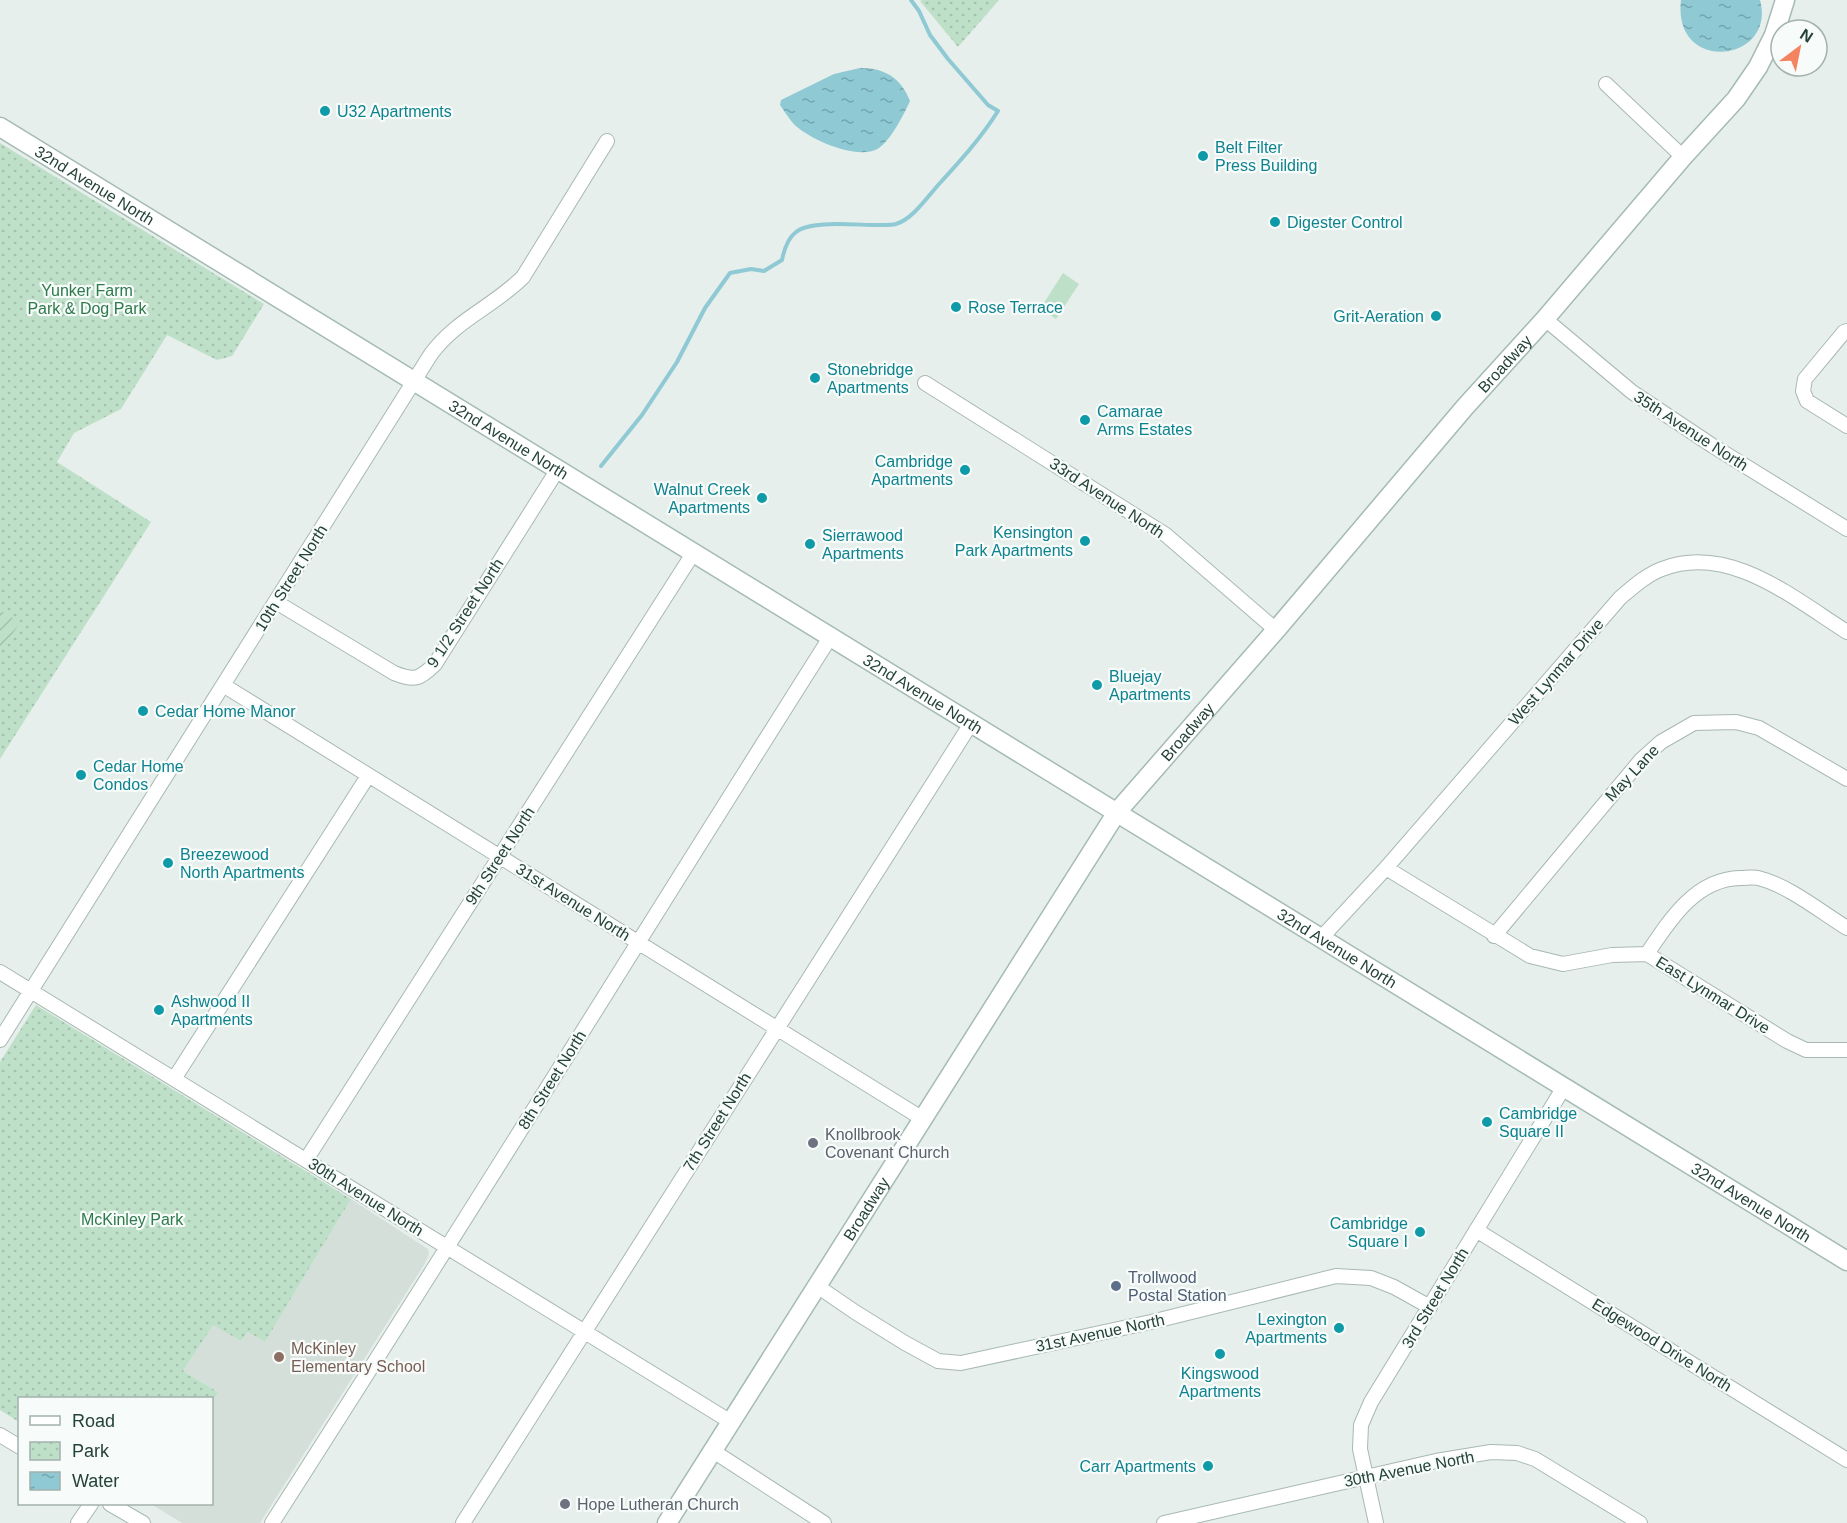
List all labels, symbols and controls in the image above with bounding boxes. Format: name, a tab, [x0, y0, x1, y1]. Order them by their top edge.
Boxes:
north arrow	[1769, 18, 1829, 78]
text: N	[1797, 25, 1816, 46]
place label: U32 Apartments	[337, 103, 452, 120]
marker: U32 Apartments	[318, 104, 332, 118]
place label: Belt Filter Press Building	[1215, 139, 1317, 174]
street label: 32nd Avenue North	[32, 142, 157, 228]
marker: Belt Filter Press Building	[1196, 149, 1210, 163]
place label: Digester Control	[1287, 214, 1403, 231]
marker: Digester Control	[1268, 215, 1282, 229]
park label: Yunker Farm Park & Dog Park	[27, 282, 148, 317]
place label: Rose Terrace	[968, 299, 1063, 316]
marker: Rose Terrace	[949, 300, 963, 314]
place label: Grit-Aeration	[1333, 308, 1424, 325]
marker: Grit-Aeration	[1429, 309, 1443, 323]
street label: Broadway	[1474, 332, 1535, 396]
place label: Stonebridge Apartments	[827, 361, 913, 396]
marker: Stonebridge Apartments	[808, 371, 822, 385]
street label: 35th Avenue North	[1631, 388, 1751, 474]
street label: 32nd Avenue North	[446, 396, 572, 482]
place label: Camarae Arms Estates	[1097, 403, 1192, 438]
marker: Camarae Arms Estates	[1078, 413, 1092, 427]
place label: Cambridge Apartments	[871, 453, 953, 488]
street label: 33rd Avenue North	[1047, 455, 1167, 541]
marker: Cambridge Apartments	[958, 463, 972, 477]
place label: Walnut Creek Apartments	[654, 481, 751, 516]
marker: Walnut Creek Apartments	[755, 491, 769, 505]
street label: 10th Street North	[252, 522, 330, 634]
place label: Kensington Park Apartments	[955, 524, 1073, 559]
place label: Sierrawood Apartments	[822, 527, 904, 562]
marker: Kensington Park Apartments	[1078, 534, 1092, 548]
marker: Sierrawood Apartments	[803, 537, 817, 551]
street label: 9 1/2 Street North	[423, 555, 507, 671]
street label: West Lynmar Drive	[1505, 615, 1607, 729]
street label: 32nd Avenue North	[860, 651, 986, 737]
place label: Bluejay Apartments	[1109, 668, 1191, 703]
marker: Bluejay Apartments	[1090, 678, 1104, 692]
street label: Broadway	[1157, 699, 1217, 764]
place label: Cedar Home Manor	[155, 703, 296, 720]
marker: Cedar Home Manor	[136, 704, 150, 718]
street label: May Lane	[1602, 741, 1662, 804]
place label: Cedar Home Condos	[93, 758, 184, 793]
marker: Cedar Home Condos	[74, 768, 88, 782]
street label: 9th Street North	[462, 804, 538, 908]
place label: Breezewood North Apartments	[180, 846, 305, 881]
marker: Breezewood North Apartments	[161, 856, 175, 870]
street label: 31st Avenue North	[513, 860, 633, 944]
street label: 32nd Avenue North	[1274, 905, 1400, 991]
street label: East Lynmar Drive	[1653, 953, 1773, 1037]
place label: Ashwood II Apartments	[171, 993, 253, 1028]
marker: Ashwood II Apartments	[152, 1003, 166, 1017]
street label: 8th Street North	[515, 1028, 589, 1132]
street label: 7th Street North	[680, 1070, 754, 1174]
place label: Cambridge Square II	[1499, 1105, 1577, 1140]
marker: Cambridge Square II	[1480, 1115, 1494, 1129]
place label: Knollbrook Covenant Church	[825, 1126, 950, 1161]
marker: Knollbrook Covenant Church	[806, 1136, 820, 1150]
street label: 30th Avenue North	[305, 1155, 427, 1239]
street label: 32nd Avenue North	[1689, 1159, 1814, 1245]
street label: Broadway	[840, 1174, 892, 1243]
park label: McKinley Park	[81, 1211, 184, 1228]
place label: Cambridge Square I	[1330, 1215, 1408, 1250]
marker: Cambridge Square I	[1413, 1225, 1427, 1239]
street label: 3rd Street North	[1398, 1245, 1472, 1351]
place label: Trollwood Postal Station	[1128, 1269, 1227, 1304]
marker: Trollwood Postal Station	[1109, 1279, 1123, 1293]
street label: Edgewood Drive North	[1589, 1295, 1735, 1395]
street label: 31st Avenue North	[1034, 1311, 1166, 1355]
place label: Lexington Apartments	[1245, 1311, 1327, 1346]
marker: Lexington Apartments	[1332, 1321, 1346, 1335]
place label: McKinley Elementary School	[291, 1340, 425, 1375]
marker: Kingswood Apartments	[1213, 1347, 1227, 1361]
marker: McKinley Elementary School	[272, 1350, 286, 1364]
place label: Kingswood Apartments	[1179, 1365, 1261, 1400]
legend	[18, 1397, 213, 1505]
text: Road	[72, 1411, 115, 1431]
text: Park	[72, 1441, 110, 1461]
street label: 30th Avenue North	[1342, 1448, 1476, 1490]
place label: Carr Apartments	[1080, 1458, 1196, 1475]
marker: Carr Apartments	[1201, 1459, 1215, 1473]
text: Water	[72, 1471, 119, 1491]
place label: Hope Lutheran Church	[577, 1496, 739, 1513]
marker: Hope Lutheran Church	[558, 1497, 572, 1511]

